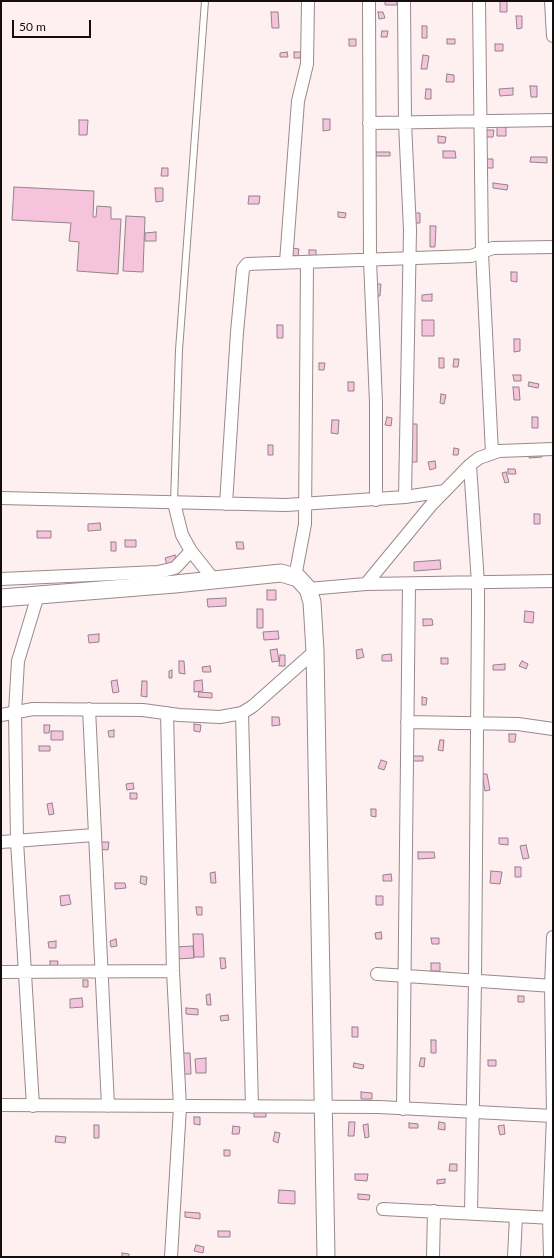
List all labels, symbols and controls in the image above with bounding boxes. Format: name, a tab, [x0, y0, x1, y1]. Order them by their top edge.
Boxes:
scale bar	[14, 12, 93, 38]
text: 50 m	[19, 19, 46, 34]

